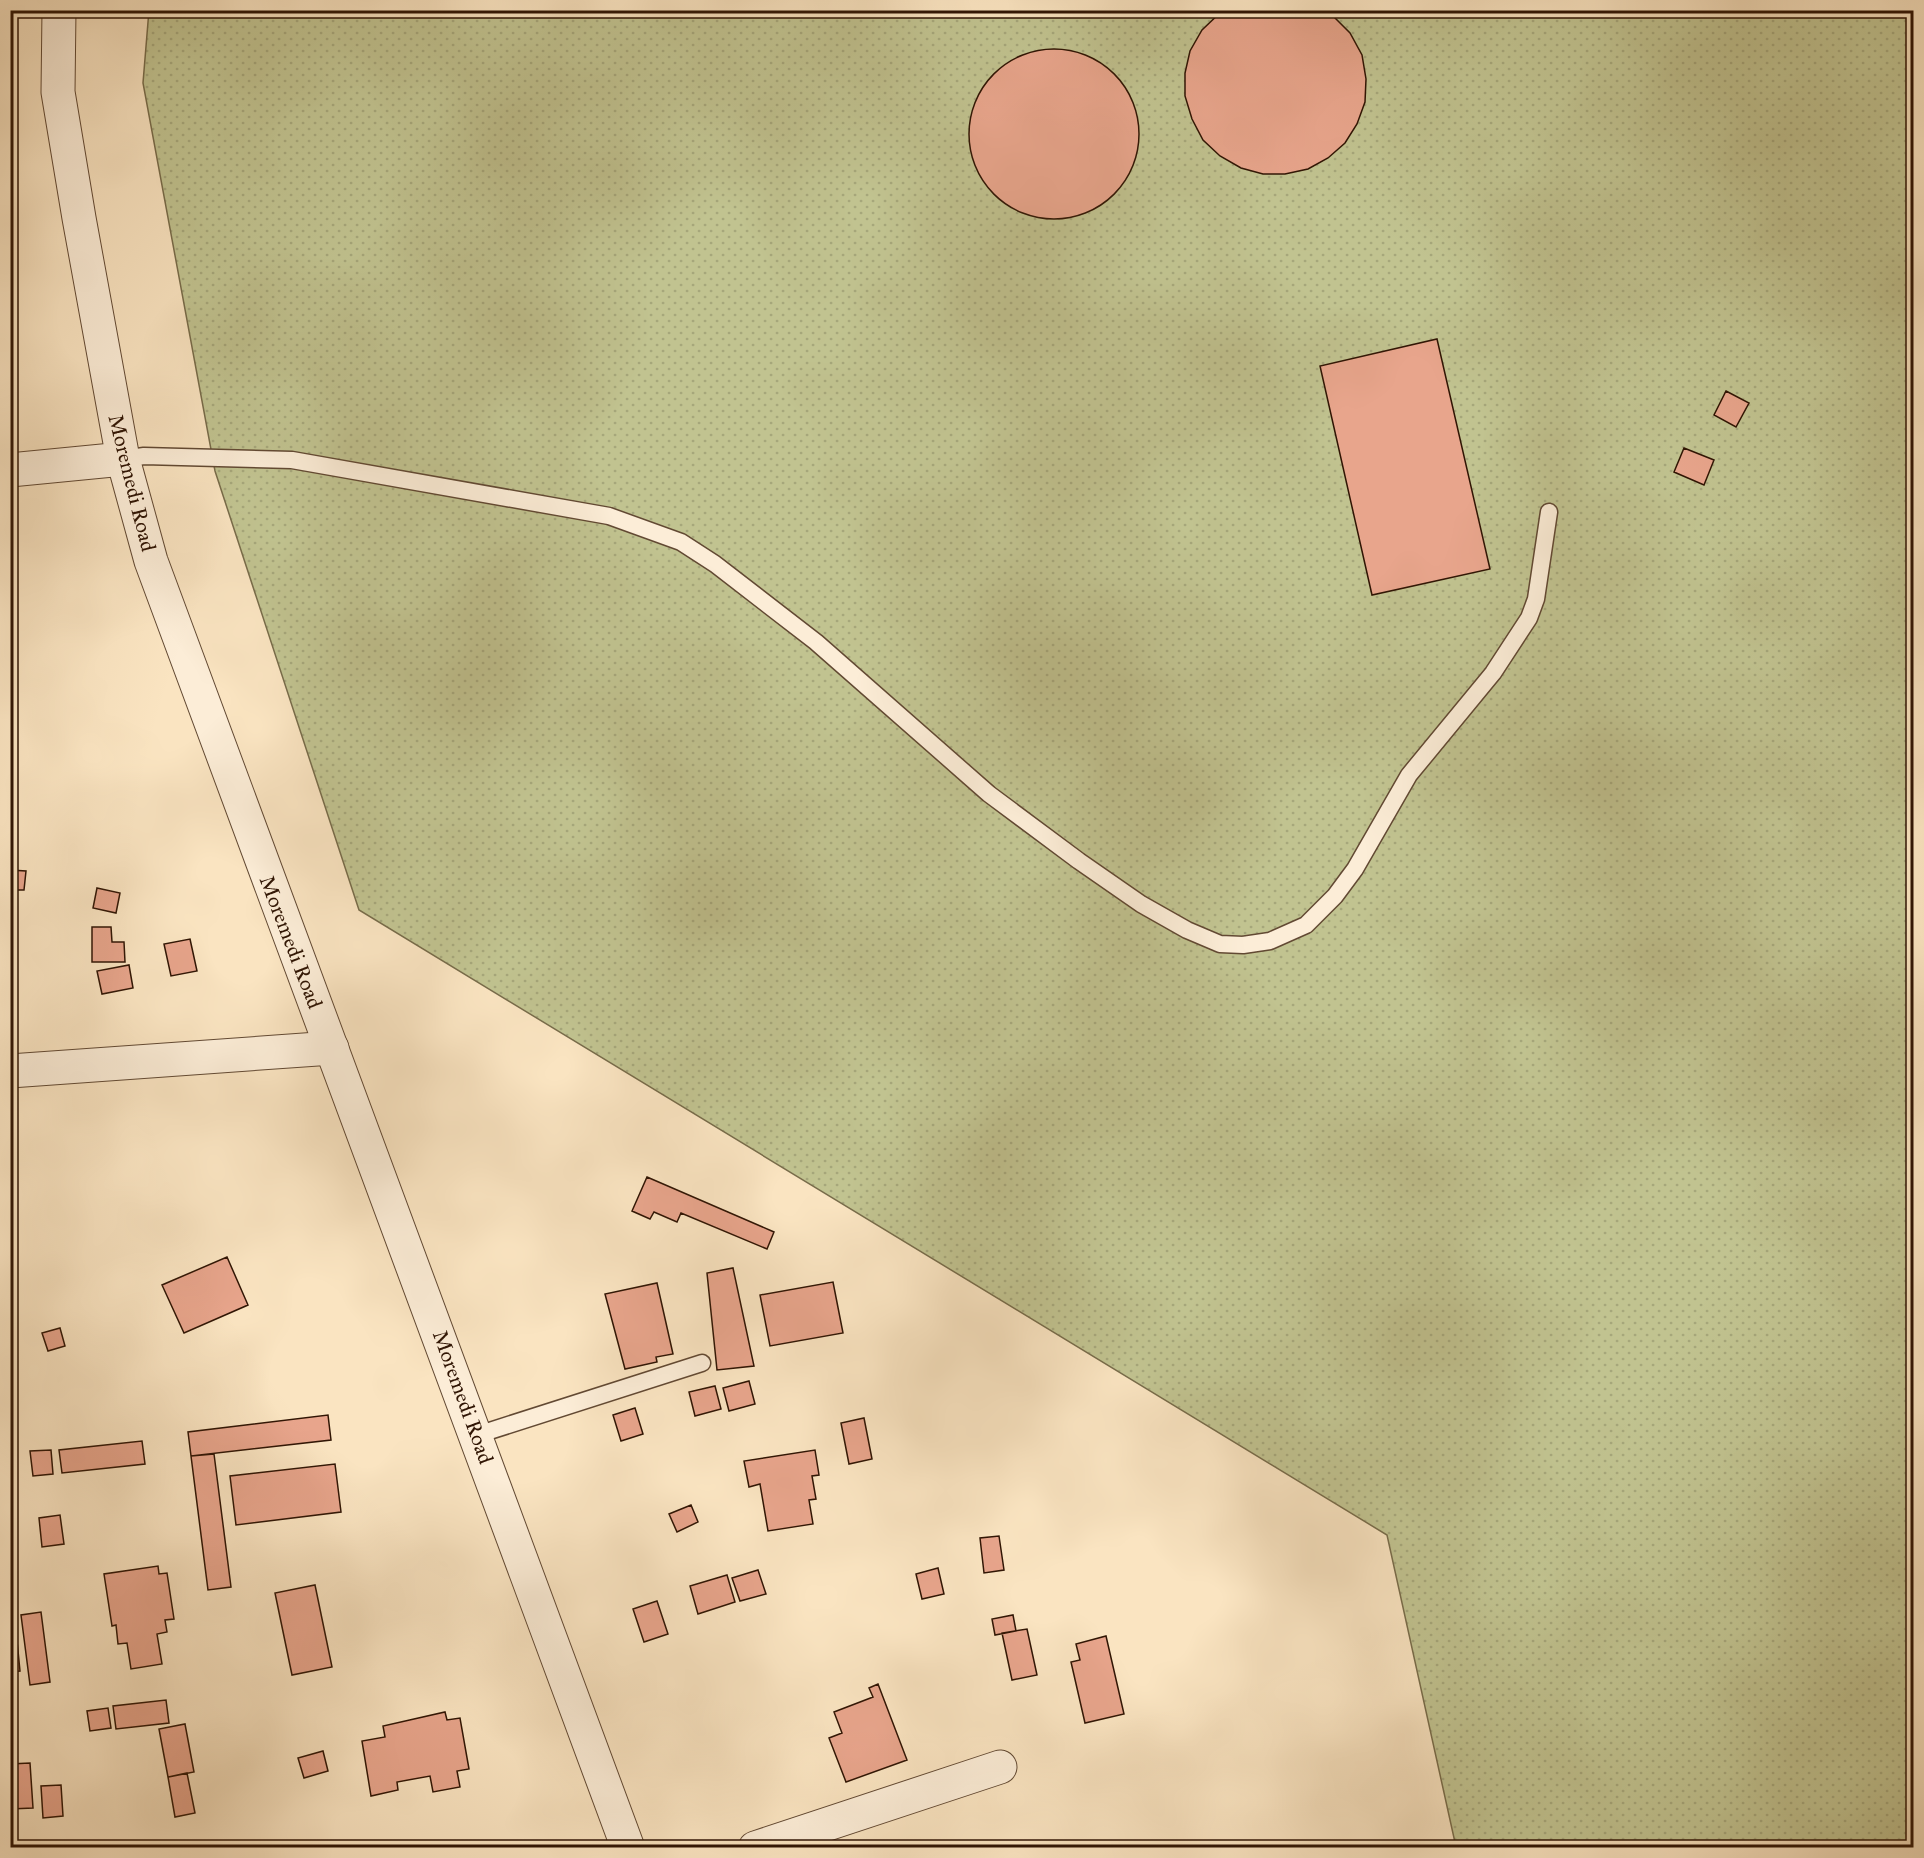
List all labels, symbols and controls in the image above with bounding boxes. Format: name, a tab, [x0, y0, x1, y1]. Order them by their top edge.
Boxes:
street label: Moremedi Road	[102, 412, 162, 555]
street label: Moremedi Road	[254, 872, 328, 1013]
street label: Moremedi Road	[427, 1327, 499, 1468]

